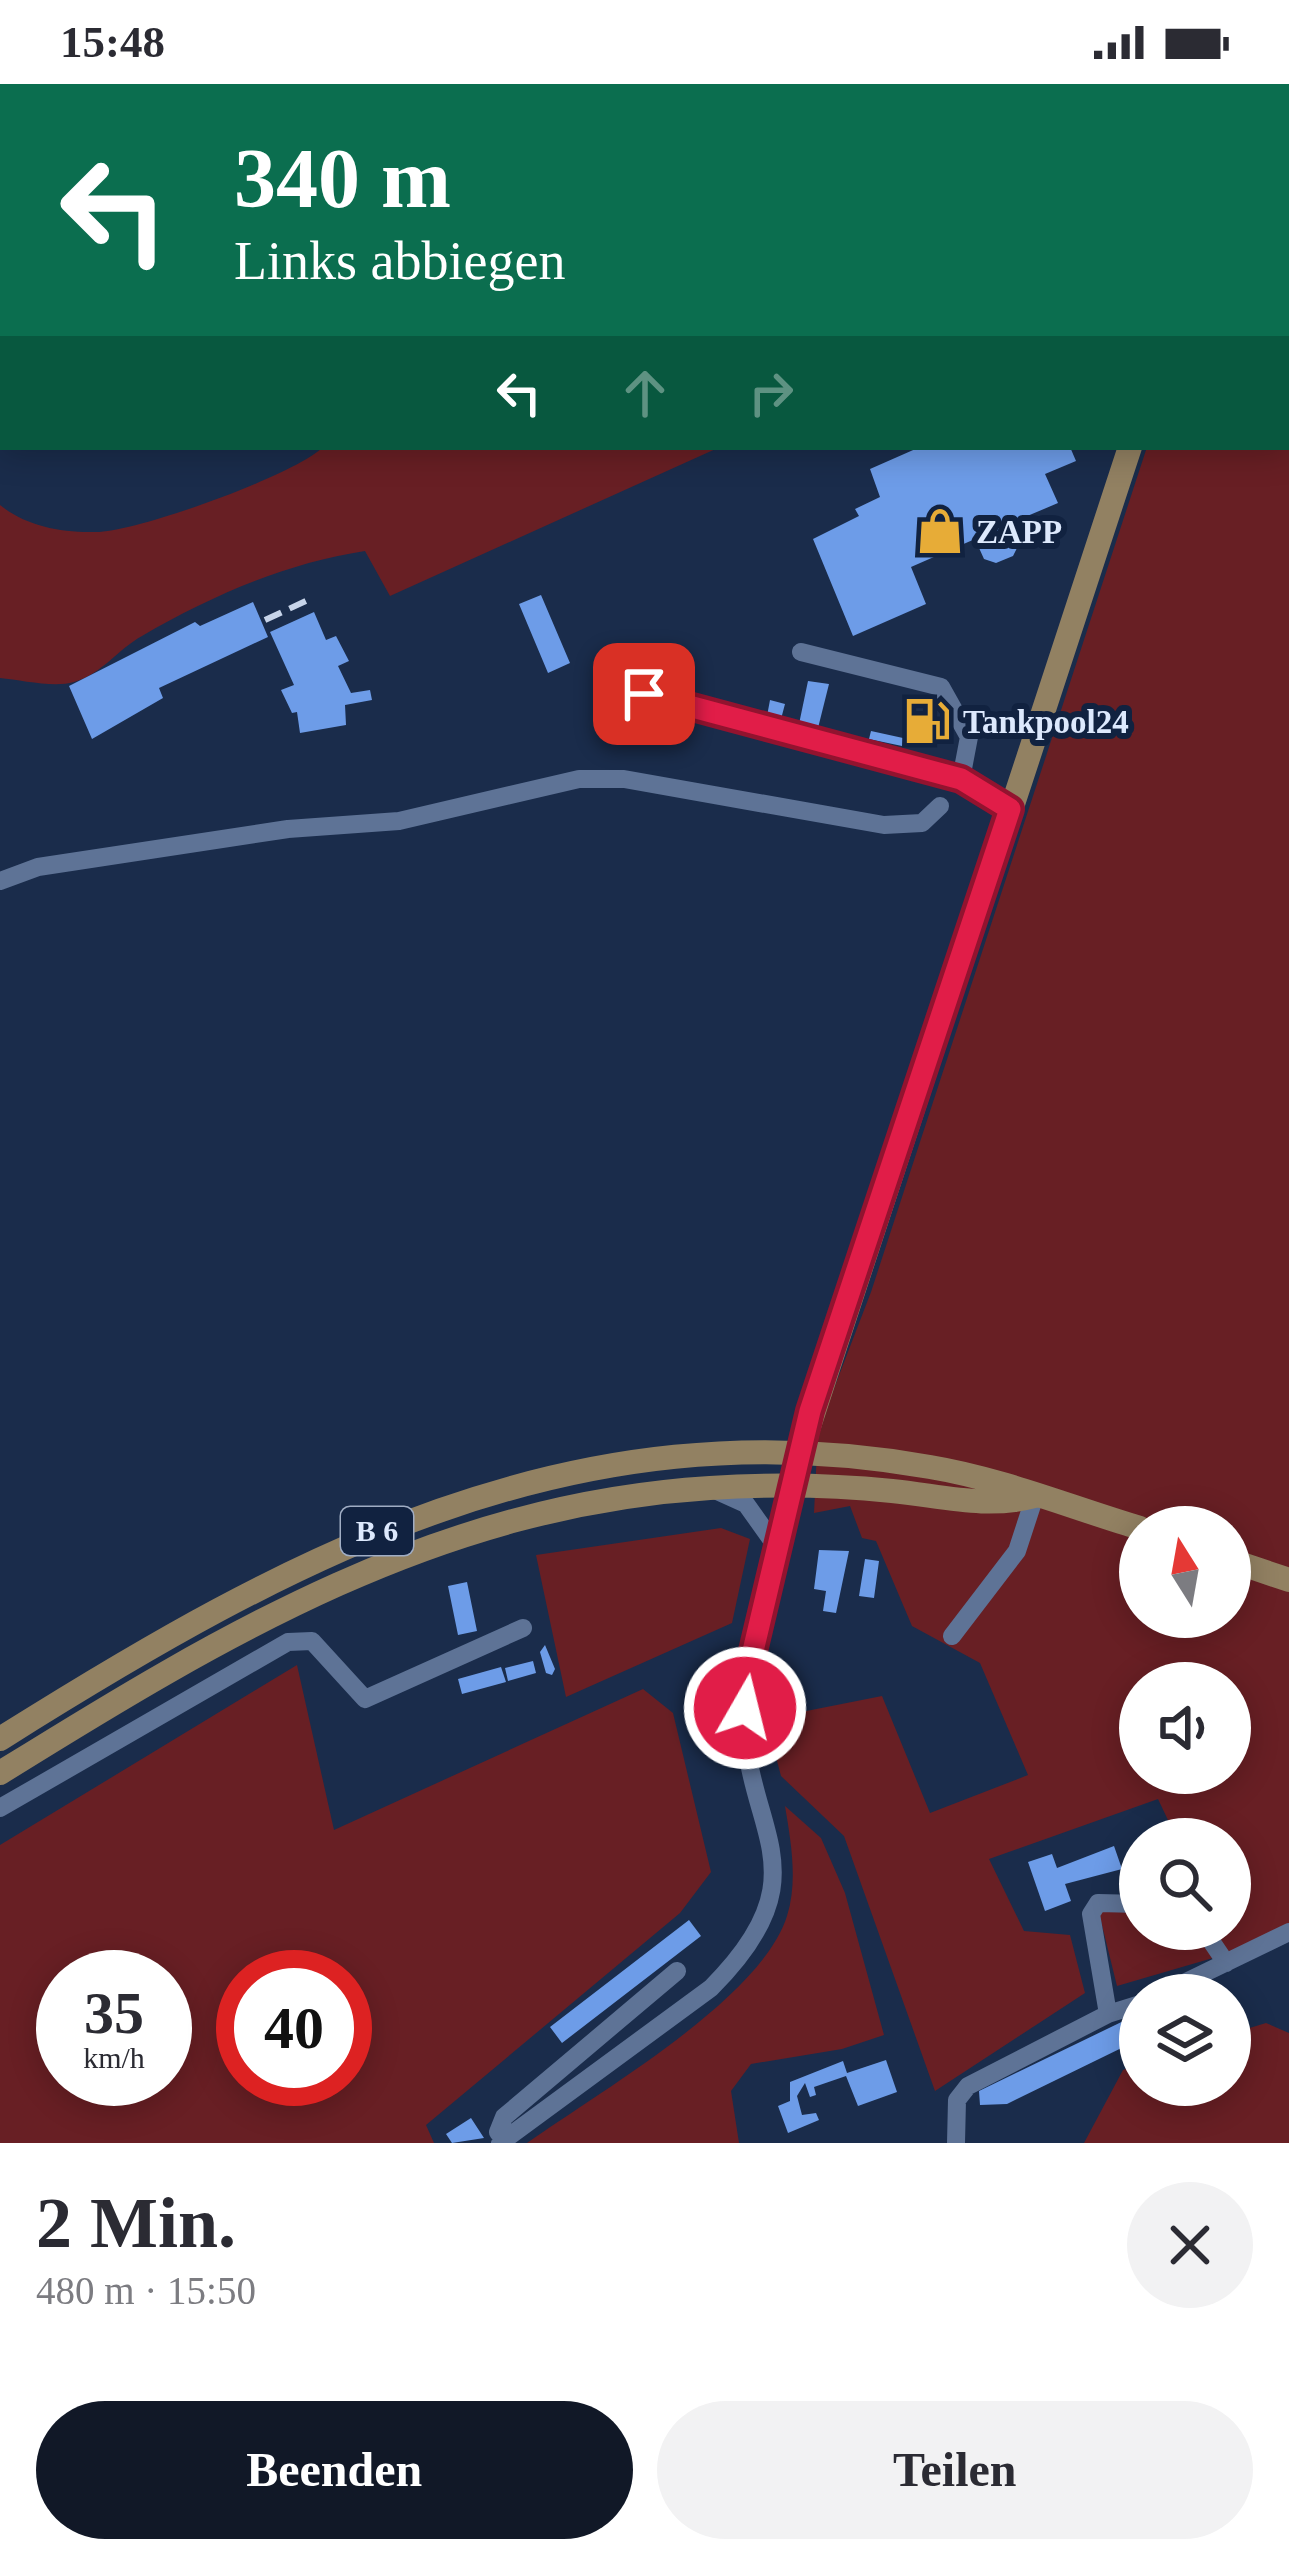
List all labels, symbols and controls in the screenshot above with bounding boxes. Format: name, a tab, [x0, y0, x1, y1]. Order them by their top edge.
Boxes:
text: 15:48	[60, 17, 165, 67]
icon: left	[36, 132, 192, 288]
text: 340 m	[234, 132, 451, 225]
text: Links abbiegen	[234, 231, 565, 291]
icon: left	[486, 360, 552, 426]
icon: ahead	[612, 360, 678, 426]
icon: right	[738, 360, 804, 426]
shop icon: ZAPP	[915, 506, 965, 556]
place label: ZAPP	[976, 514, 1062, 550]
pin	[593, 643, 695, 745]
icon: arrive	[611, 661, 677, 727]
fuel station icon: Tankpool24	[902, 696, 952, 746]
place label: Tankpool24	[963, 704, 1129, 740]
north arrow	[1119, 1506, 1251, 1638]
map controls	[1119, 1506, 1251, 2106]
road number: B 6	[341, 1507, 413, 1555]
position arrow	[682, 1645, 808, 1771]
button: sound	[1119, 1662, 1251, 1794]
button: search	[1119, 1818, 1251, 1950]
speed limit sign: 40	[216, 1950, 372, 2106]
button: layers	[1119, 1974, 1251, 2106]
text: 35	[84, 1980, 144, 2046]
text: km/h	[83, 2041, 145, 2074]
button: close	[1127, 2182, 1253, 2308]
text: 2 Min.	[36, 2183, 236, 2263]
text: 480 m · 15:50	[36, 2269, 256, 2312]
button: Beenden	[36, 2401, 633, 2539]
button: Teilen	[657, 2401, 1253, 2539]

